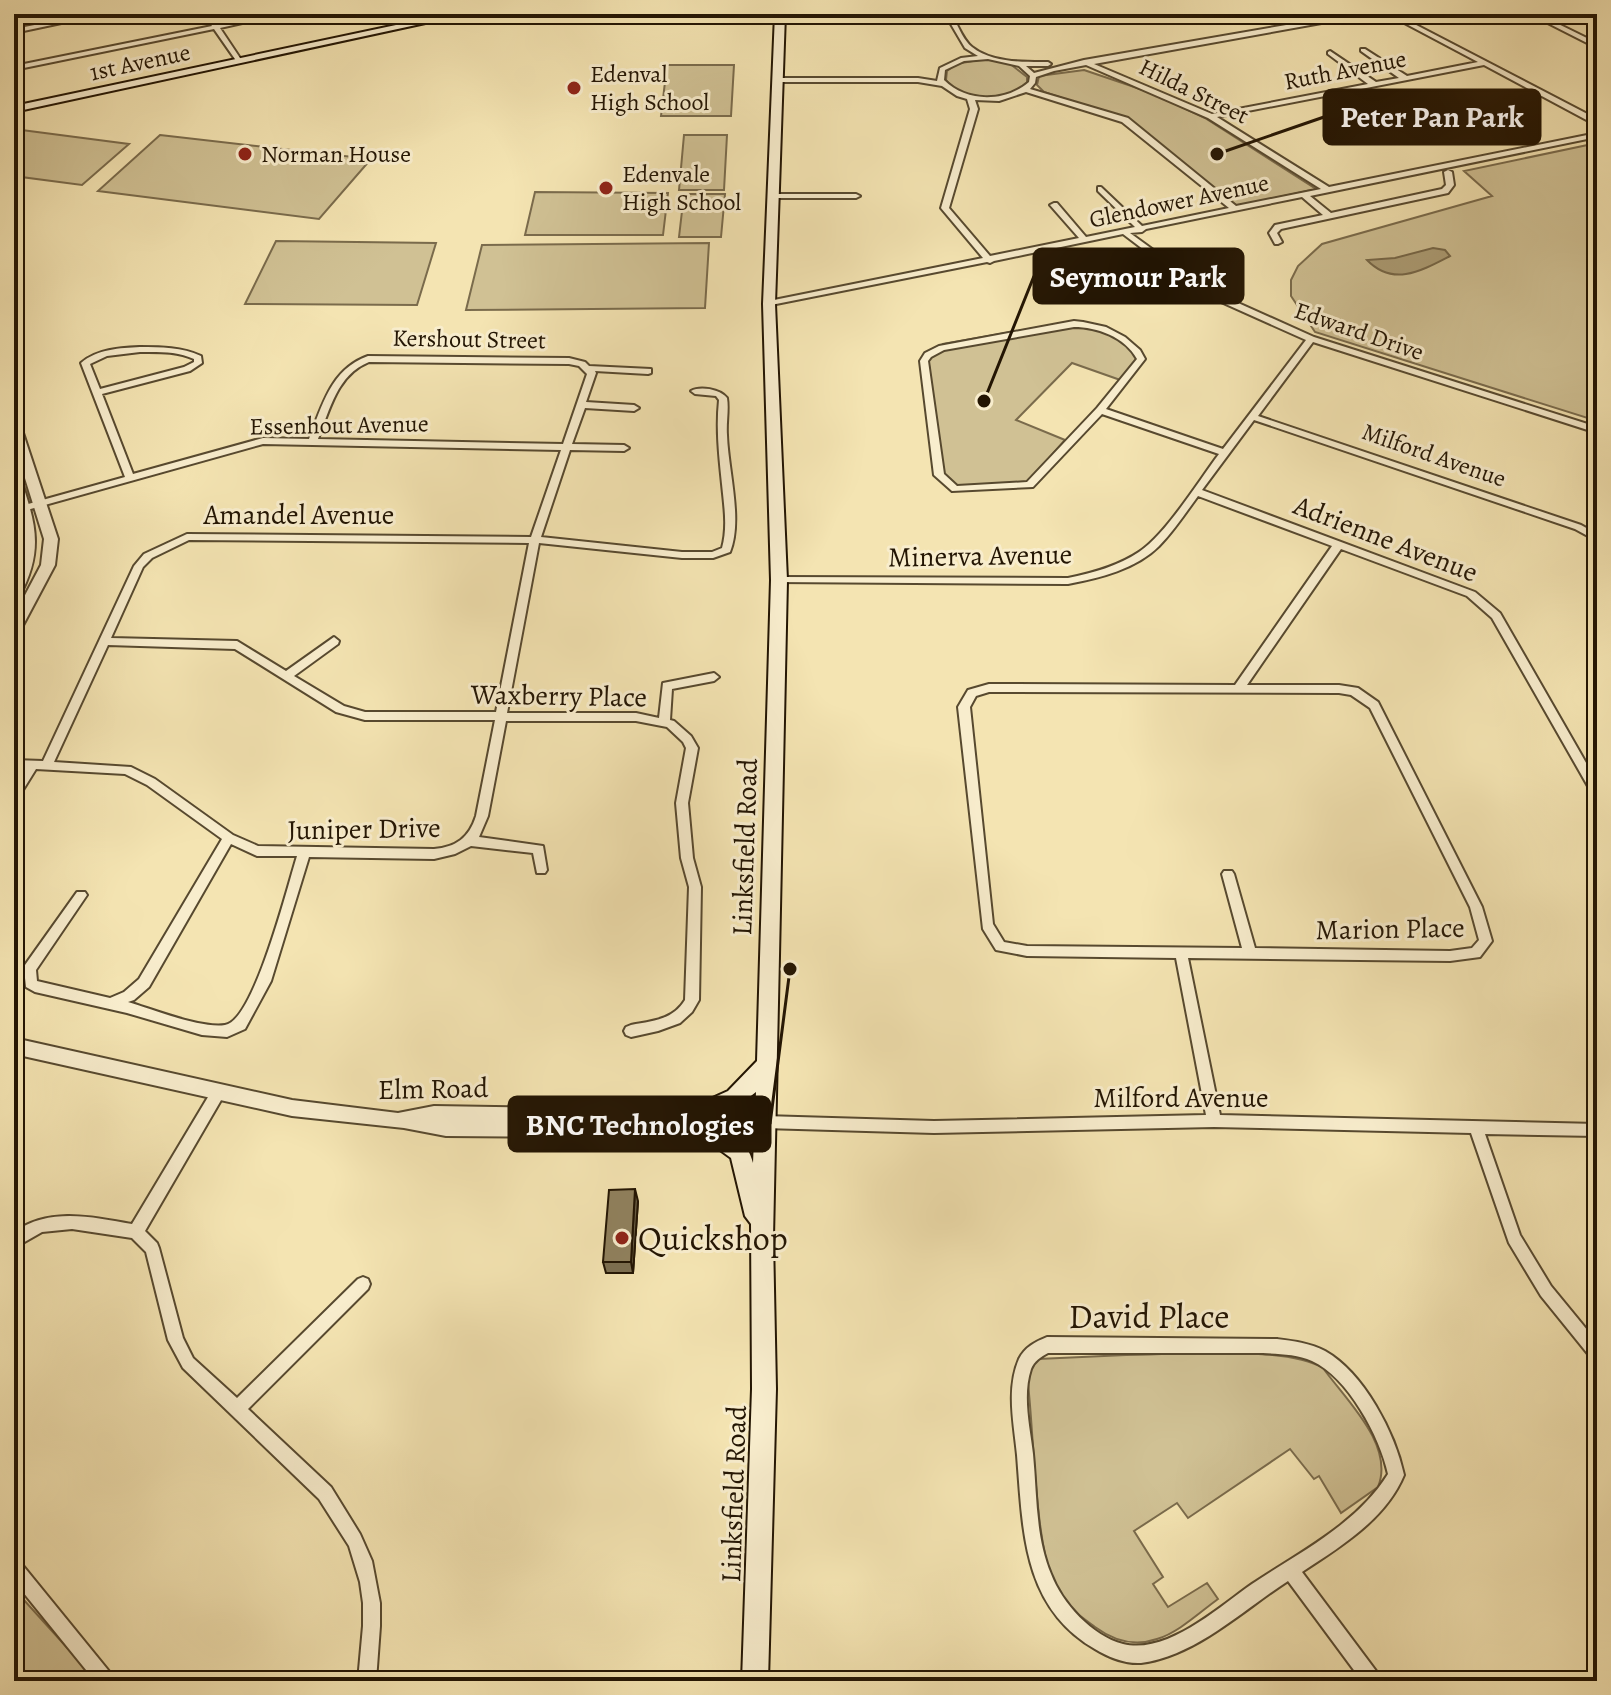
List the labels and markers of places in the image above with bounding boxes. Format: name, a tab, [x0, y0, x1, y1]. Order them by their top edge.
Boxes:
place label: Edenval High School	[590, 58, 709, 118]
marker: Edenval High School	[565, 79, 583, 97]
callout: Peter Pan Park	[1324, 90, 1540, 144]
place label: Norman House	[261, 138, 411, 170]
marker: Norman House	[236, 145, 254, 163]
place label: Edenvale High School	[622, 158, 741, 218]
marker: Edenvale High School	[597, 179, 615, 197]
callout: Seymour Park	[1034, 249, 1243, 303]
callout: BNC Technologies	[509, 1097, 770, 1151]
place label: Quickshop	[638, 1215, 788, 1262]
marker: Quickshop	[613, 1229, 631, 1247]

